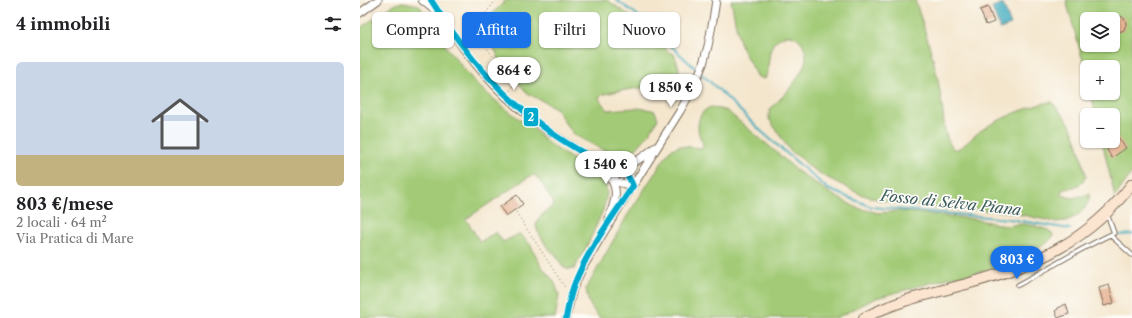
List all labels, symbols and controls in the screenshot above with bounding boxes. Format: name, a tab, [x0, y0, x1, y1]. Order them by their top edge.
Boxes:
chip: Compra	[372, 12, 454, 48]
chip: Affitta	[462, 12, 531, 48]
chip: Filtri	[539, 12, 600, 48]
chip: Nuovo	[608, 12, 680, 48]
map controls	[1080, 12, 1120, 148]
button: layers	[1080, 12, 1120, 52]
icon: filters	[322, 13, 344, 35]
text: 4 immobili	[16, 14, 110, 34]
pin: 864 €	[486, 57, 542, 91]
button: +	[1080, 60, 1120, 100]
text: 864 €	[497, 62, 532, 78]
pin: 1 850 €	[634, 74, 708, 108]
text: 1 850 €	[649, 79, 693, 95]
icon: home	[144, 88, 216, 160]
line badge: 2	[523, 107, 539, 127]
button: −	[1080, 108, 1120, 148]
text: 2	[528, 110, 535, 124]
pin: 1 540 €	[569, 151, 643, 185]
text: 1 540 €	[584, 156, 628, 172]
water label: Fosso di Selva Piana	[879, 186, 1022, 219]
text: 803 €/mese	[16, 194, 113, 214]
text: 2 locali · 64 m²	[16, 214, 107, 230]
text: Via Pratica di Mare	[16, 230, 134, 246]
pin: 803 €	[989, 246, 1045, 280]
text: 803 €	[999, 251, 1035, 267]

